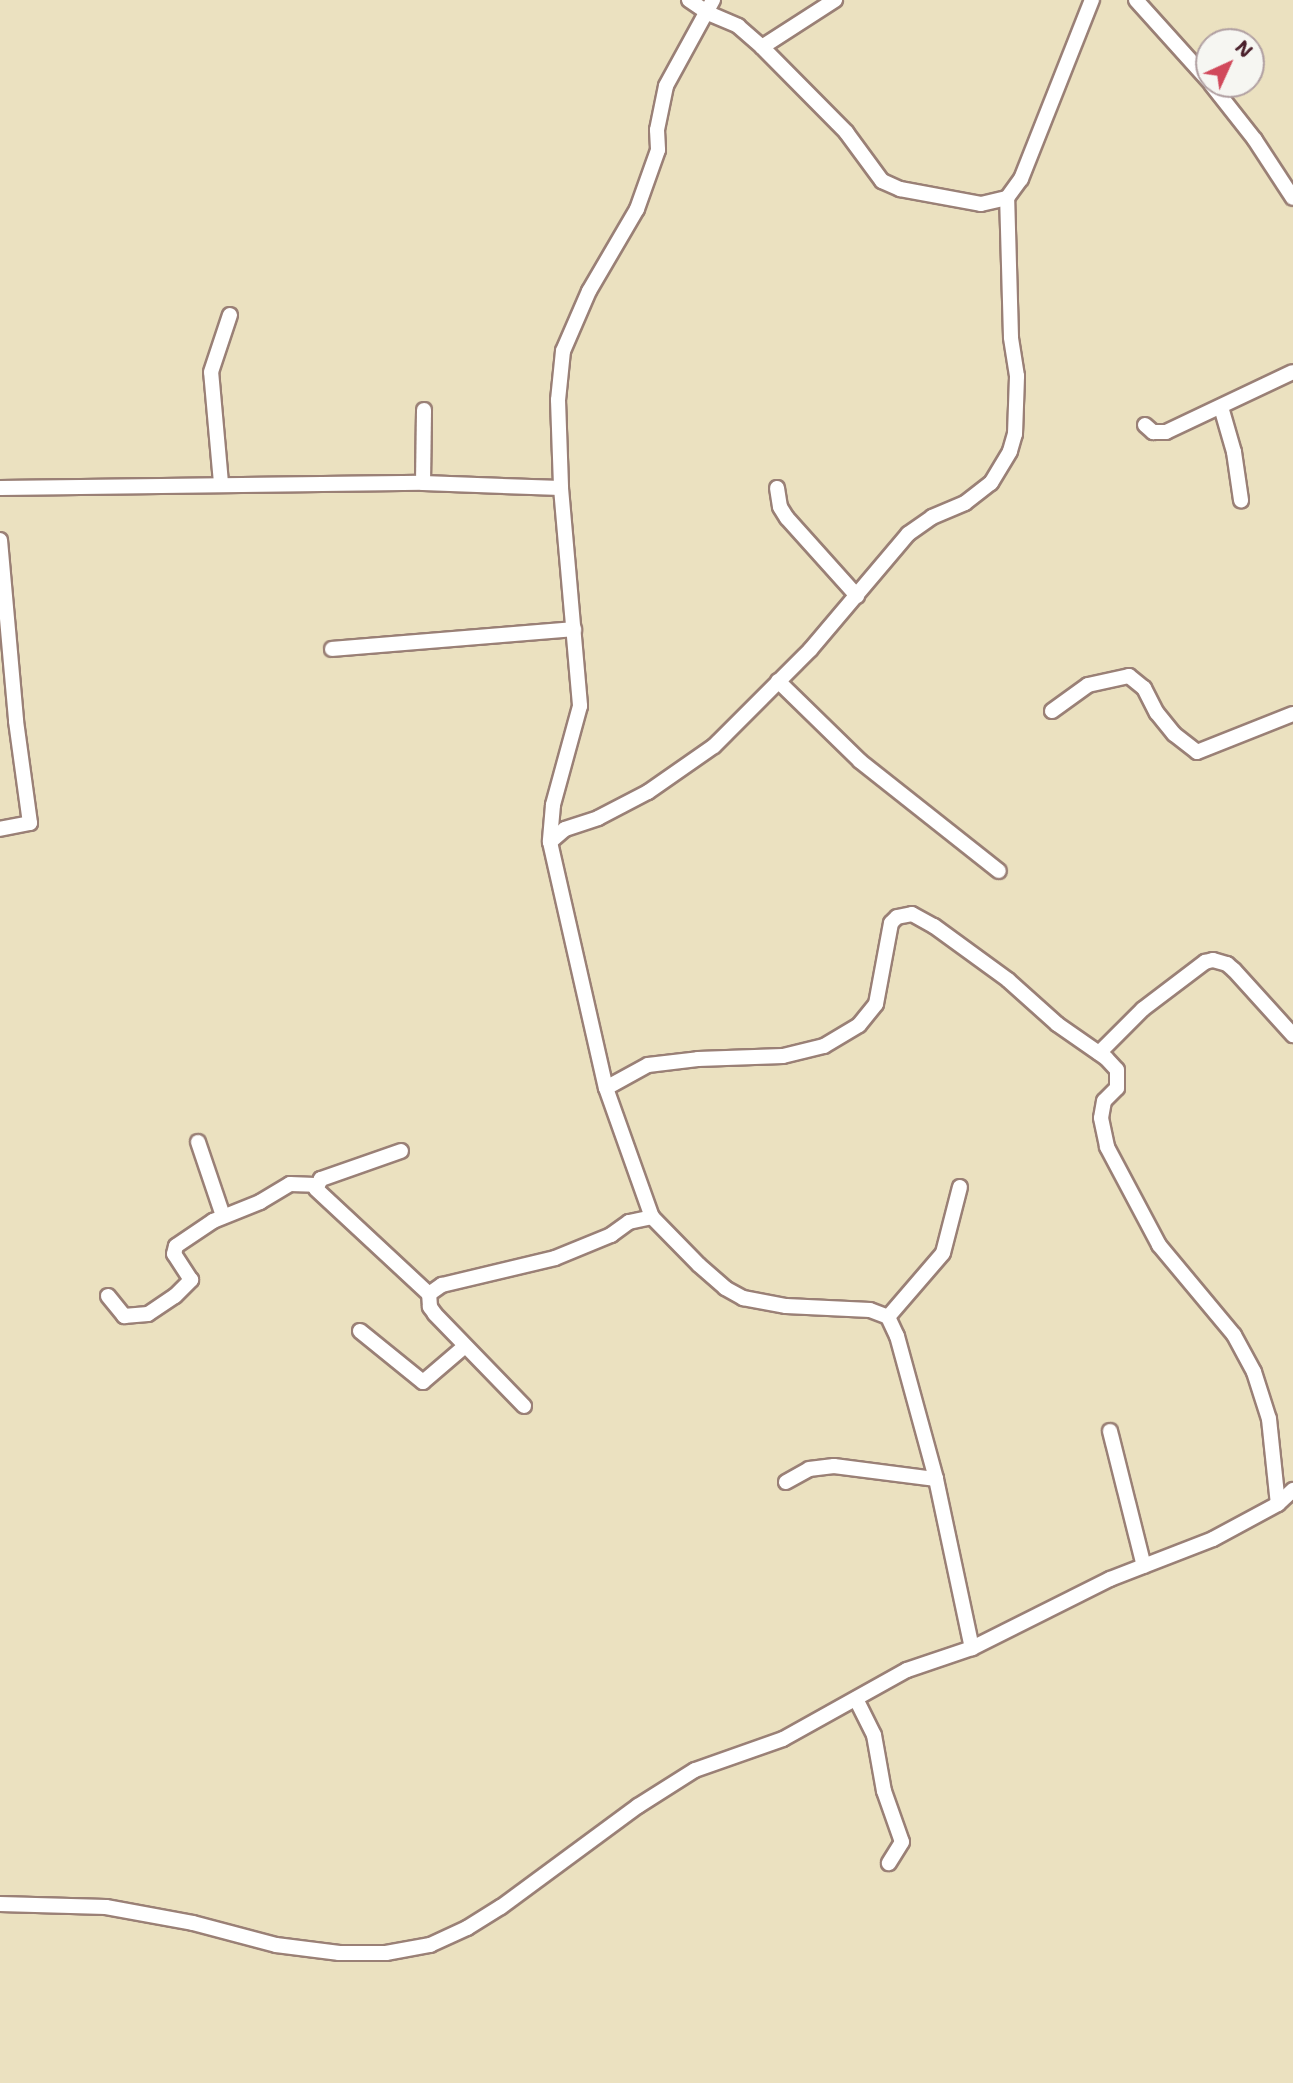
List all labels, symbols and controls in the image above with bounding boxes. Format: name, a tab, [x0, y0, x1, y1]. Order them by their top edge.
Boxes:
north arrow	[1195, 28, 1265, 98]
text: N	[1230, 35, 1258, 63]

